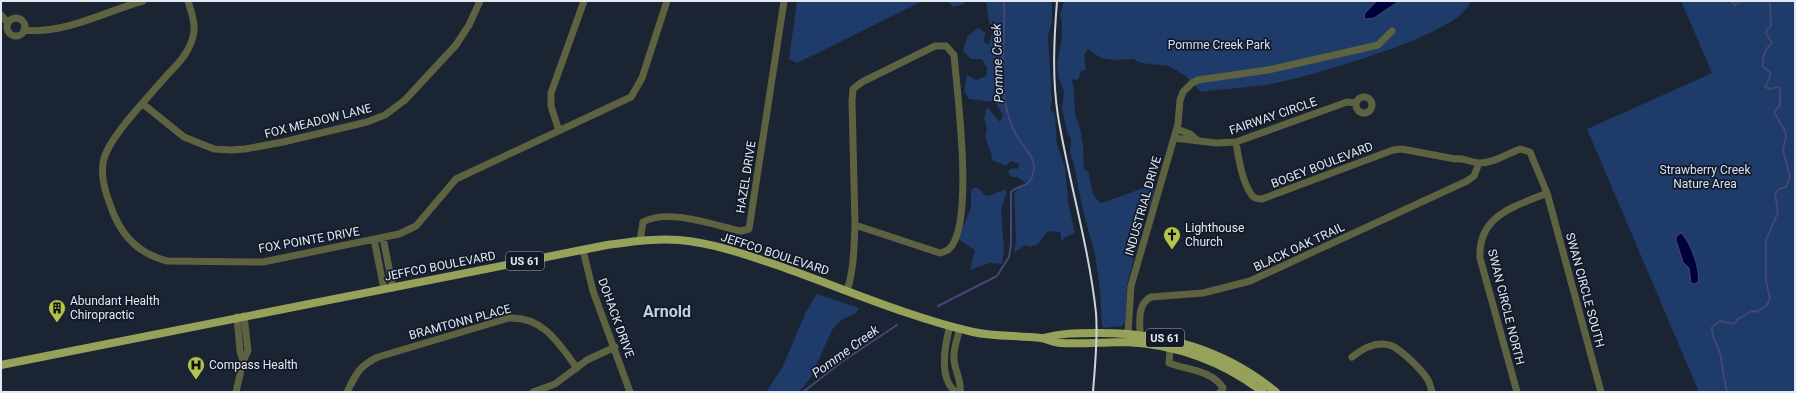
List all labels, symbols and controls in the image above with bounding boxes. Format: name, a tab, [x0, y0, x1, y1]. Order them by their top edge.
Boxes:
water label: Pomme Creek	[989, 23, 1006, 103]
park label: Pomme Creek Park	[1168, 38, 1271, 52]
street label: FAIRWAY CIRCLE	[1227, 94, 1319, 138]
street label: FOX MEADOW LANE	[263, 101, 373, 141]
street label: BOGEY BOULEVARD	[1269, 139, 1375, 191]
street label: HAZEL DRIVE	[733, 140, 759, 214]
street label: INDUSTRIAL DRIVE	[1122, 154, 1164, 257]
park label: Strawberry Creek Nature Area	[1660, 163, 1751, 191]
street label: BLACK OAK TRAIL	[1251, 220, 1347, 274]
place label: Lighthouse Church	[1185, 221, 1244, 249]
street label: FOX POINTE DRIVE	[257, 224, 361, 256]
church icon: Lighthouse Church	[1162, 225, 1182, 250]
street label: JEFFCO BOULEVARD	[719, 230, 831, 278]
street label: SWAN CIRCLE SOUTH	[1563, 231, 1607, 349]
street label: JEFFCO BOULEVARD	[383, 248, 497, 284]
street label: SWAN CIRCLE NORTH	[1485, 248, 1527, 366]
road number: US 61	[506, 252, 544, 270]
street label: DOHACK DRIVE	[595, 276, 637, 360]
place label: Abundant Health Chiropractic	[70, 294, 160, 322]
building icon: Abundant Health Chiropractic	[47, 298, 67, 323]
street label: BRAMTONN PLACE	[408, 302, 513, 342]
district label: Arnold	[643, 302, 691, 321]
water label: Pomme Creek	[809, 322, 882, 381]
road number: US 61	[1146, 329, 1184, 347]
hospital icon: Compass Health	[186, 355, 206, 380]
place label: Compass Health	[209, 358, 298, 372]

